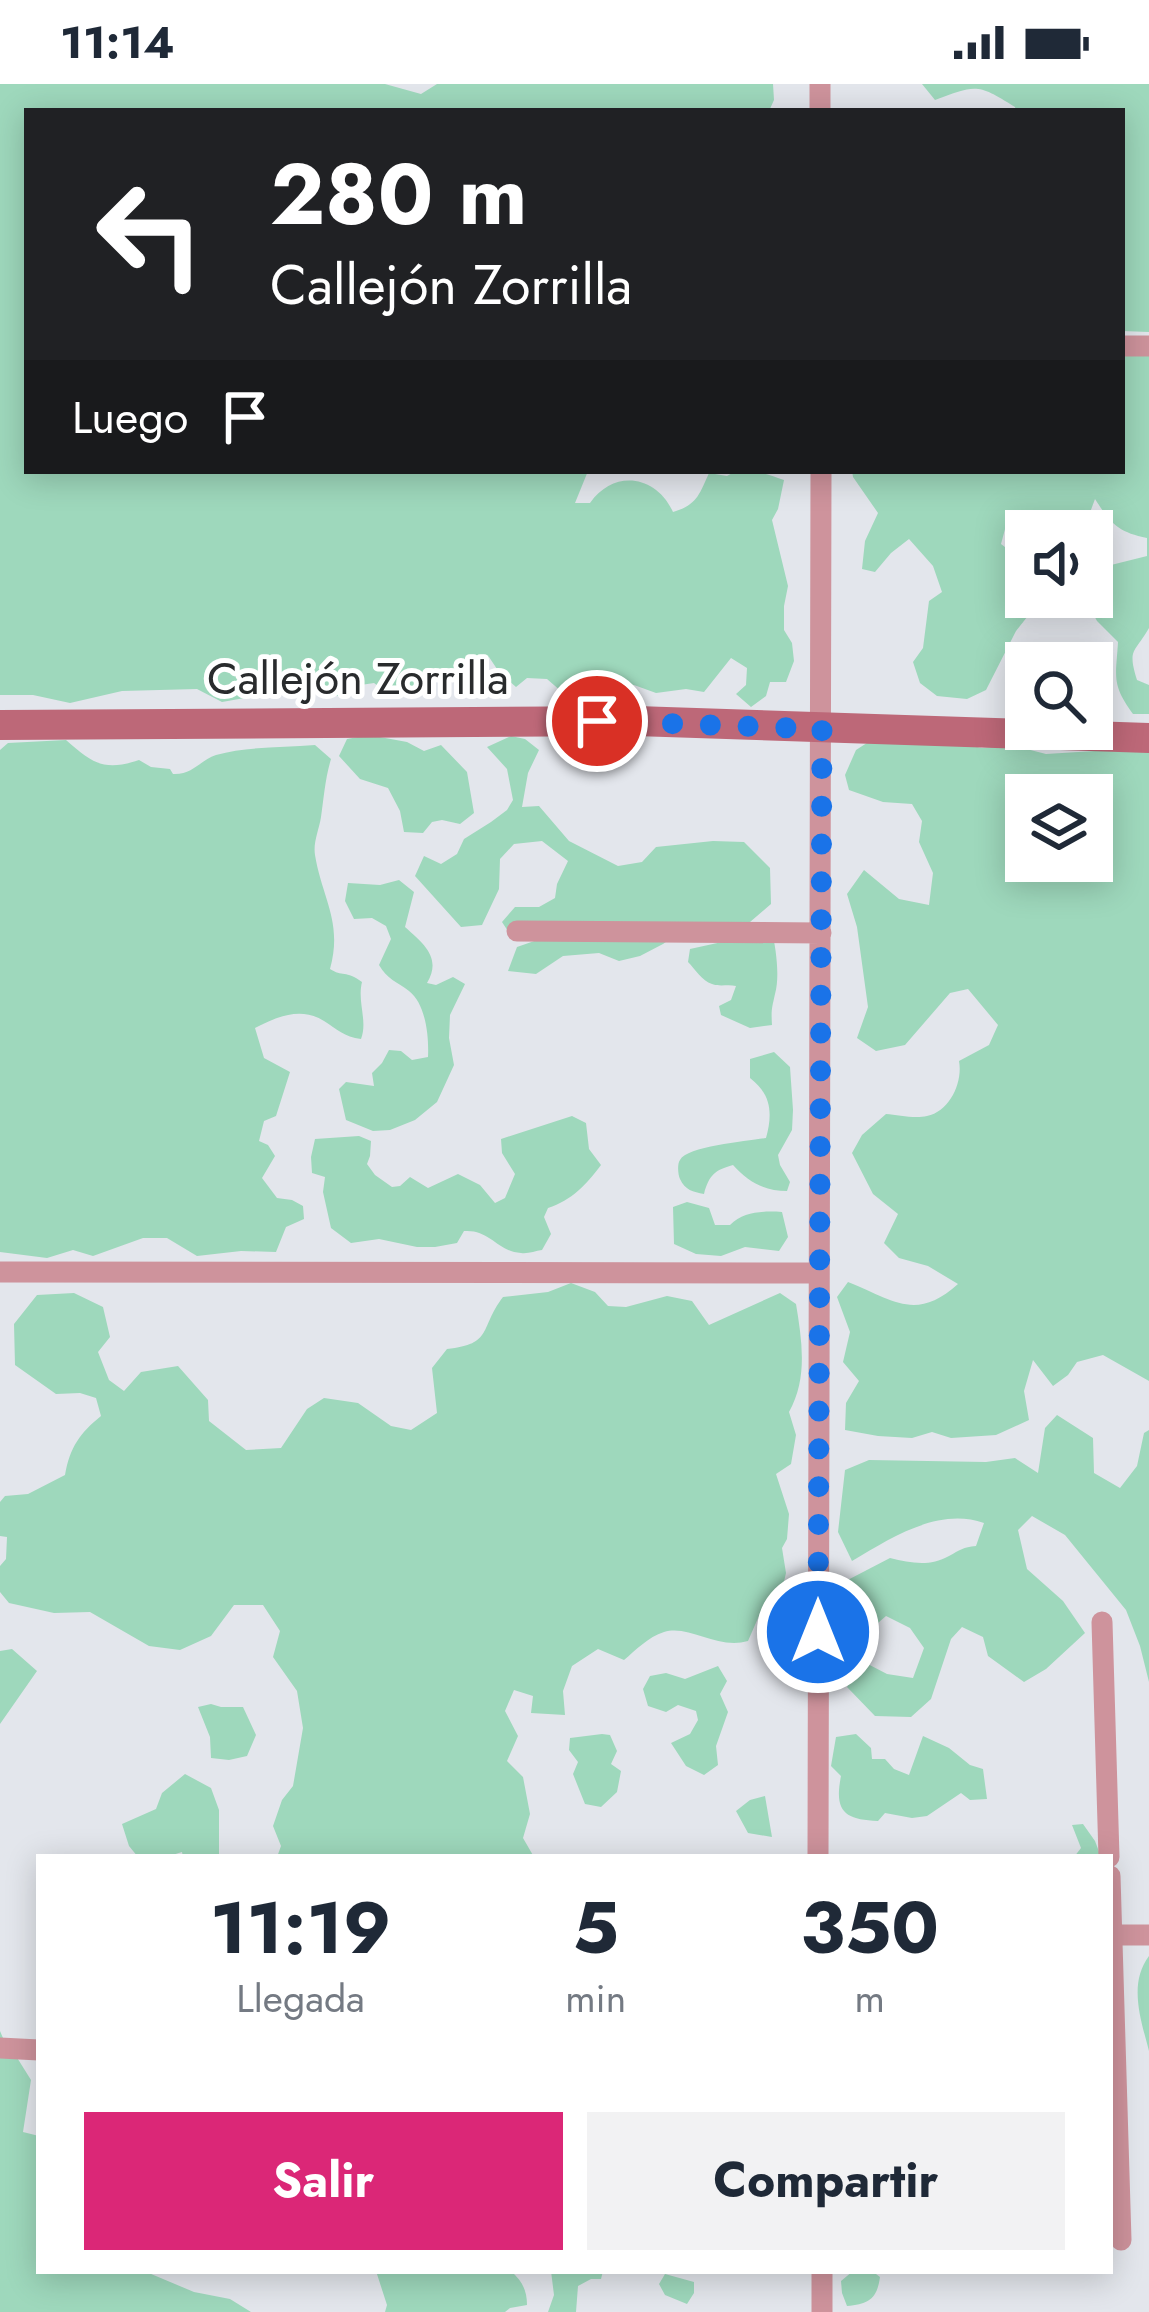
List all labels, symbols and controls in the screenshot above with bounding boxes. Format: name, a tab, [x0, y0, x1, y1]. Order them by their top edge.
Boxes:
text: 11:14	[60, 10, 175, 75]
text: 280 m	[270, 134, 527, 256]
icon: left	[72, 156, 228, 312]
text: Callejón Zorrilla	[270, 246, 632, 324]
icon: arrive	[212, 384, 278, 450]
text: Luego	[72, 385, 188, 450]
map controls	[1005, 510, 1113, 882]
button: sound	[1005, 510, 1113, 618]
button: search	[1005, 642, 1113, 750]
street label: Callejón Zorrilla	[207, 646, 509, 711]
pin	[546, 670, 648, 772]
icon: arrive	[564, 688, 630, 754]
button: layers	[1005, 774, 1113, 882]
position arrow	[755, 1569, 881, 1695]
text: 11:19	[210, 1876, 391, 1980]
text: 5	[573, 1876, 619, 1980]
text: 350	[800, 1876, 939, 1980]
text: Llegada	[236, 1970, 365, 2027]
text: min	[565, 1970, 626, 2027]
text: m	[854, 1970, 885, 2027]
button: Salir	[84, 2112, 563, 2250]
button: Compartir	[587, 2112, 1065, 2250]

